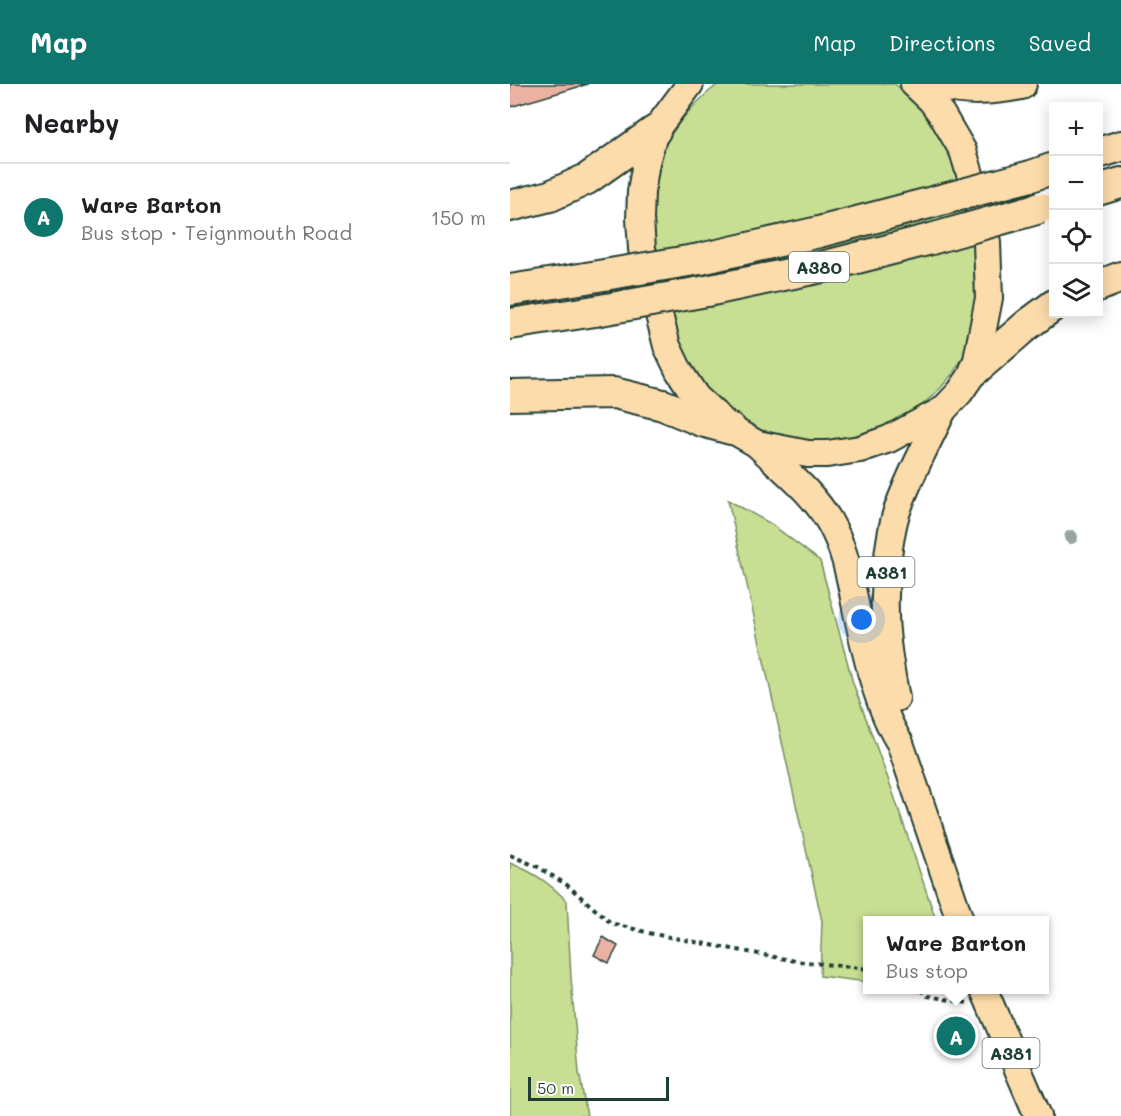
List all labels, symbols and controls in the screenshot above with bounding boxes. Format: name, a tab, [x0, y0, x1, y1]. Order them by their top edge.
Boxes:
text: Map	[30, 24, 87, 60]
text: Map	[813, 29, 856, 56]
text: Directions	[889, 29, 996, 56]
text: Saved	[1029, 29, 1091, 56]
map controls	[1049, 102, 1103, 318]
button: +	[1049, 102, 1103, 156]
text: Nearby	[24, 106, 119, 140]
button: −	[1049, 156, 1103, 210]
text: Ware Barton	[81, 190, 221, 219]
text: A	[37, 204, 50, 230]
text: 150 m	[431, 204, 486, 230]
button: locate	[1049, 210, 1103, 264]
text: Bus stop · Teignmouth Road	[81, 219, 352, 245]
road number: A380	[789, 252, 849, 282]
button: layers	[1049, 264, 1103, 318]
road number: A381	[858, 557, 914, 587]
your location	[847, 605, 876, 634]
popup	[863, 916, 1049, 994]
text: Ware Barton	[886, 928, 1026, 957]
text: Bus stop	[886, 957, 968, 983]
pin: A	[936, 1014, 976, 1058]
road number: A381	[982, 1038, 1040, 1068]
scale bar	[528, 1074, 669, 1102]
text: 50 m	[537, 1077, 574, 1098]

